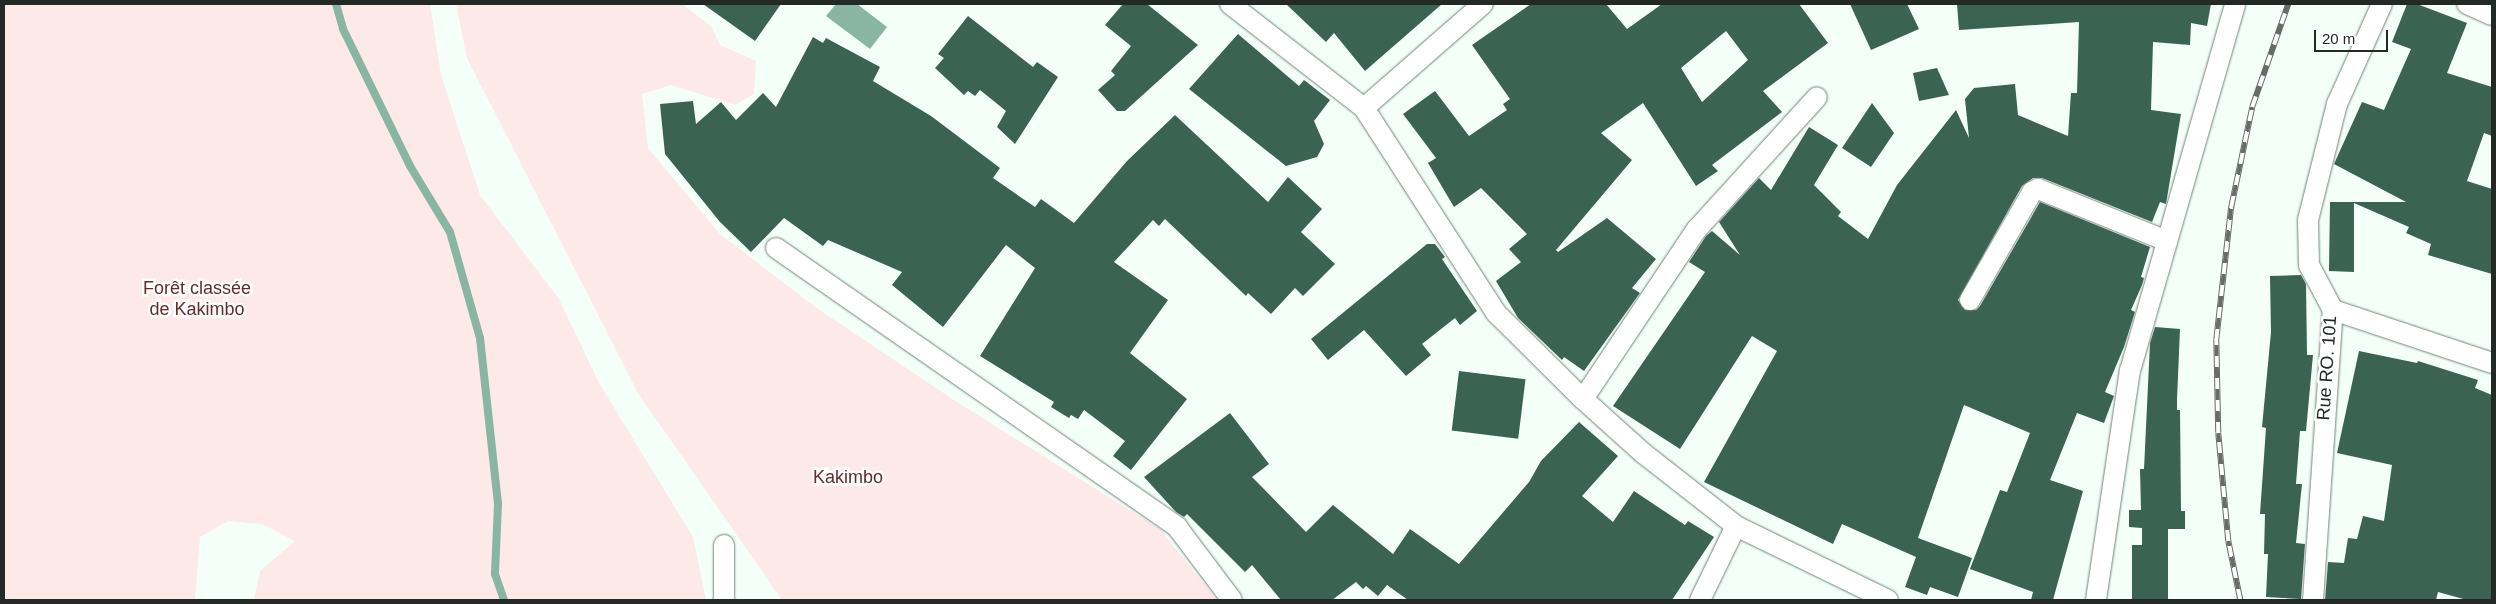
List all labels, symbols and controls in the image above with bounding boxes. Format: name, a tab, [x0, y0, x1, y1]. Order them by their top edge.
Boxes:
scale bar	[2316, 20, 2390, 52]
text: 20 m	[2322, 30, 2355, 47]
park label: Forêt classée de Kakimbo	[143, 278, 251, 320]
street label: Rue RO. 101	[2313, 315, 2341, 421]
park label: Kakimbo	[813, 466, 883, 488]

